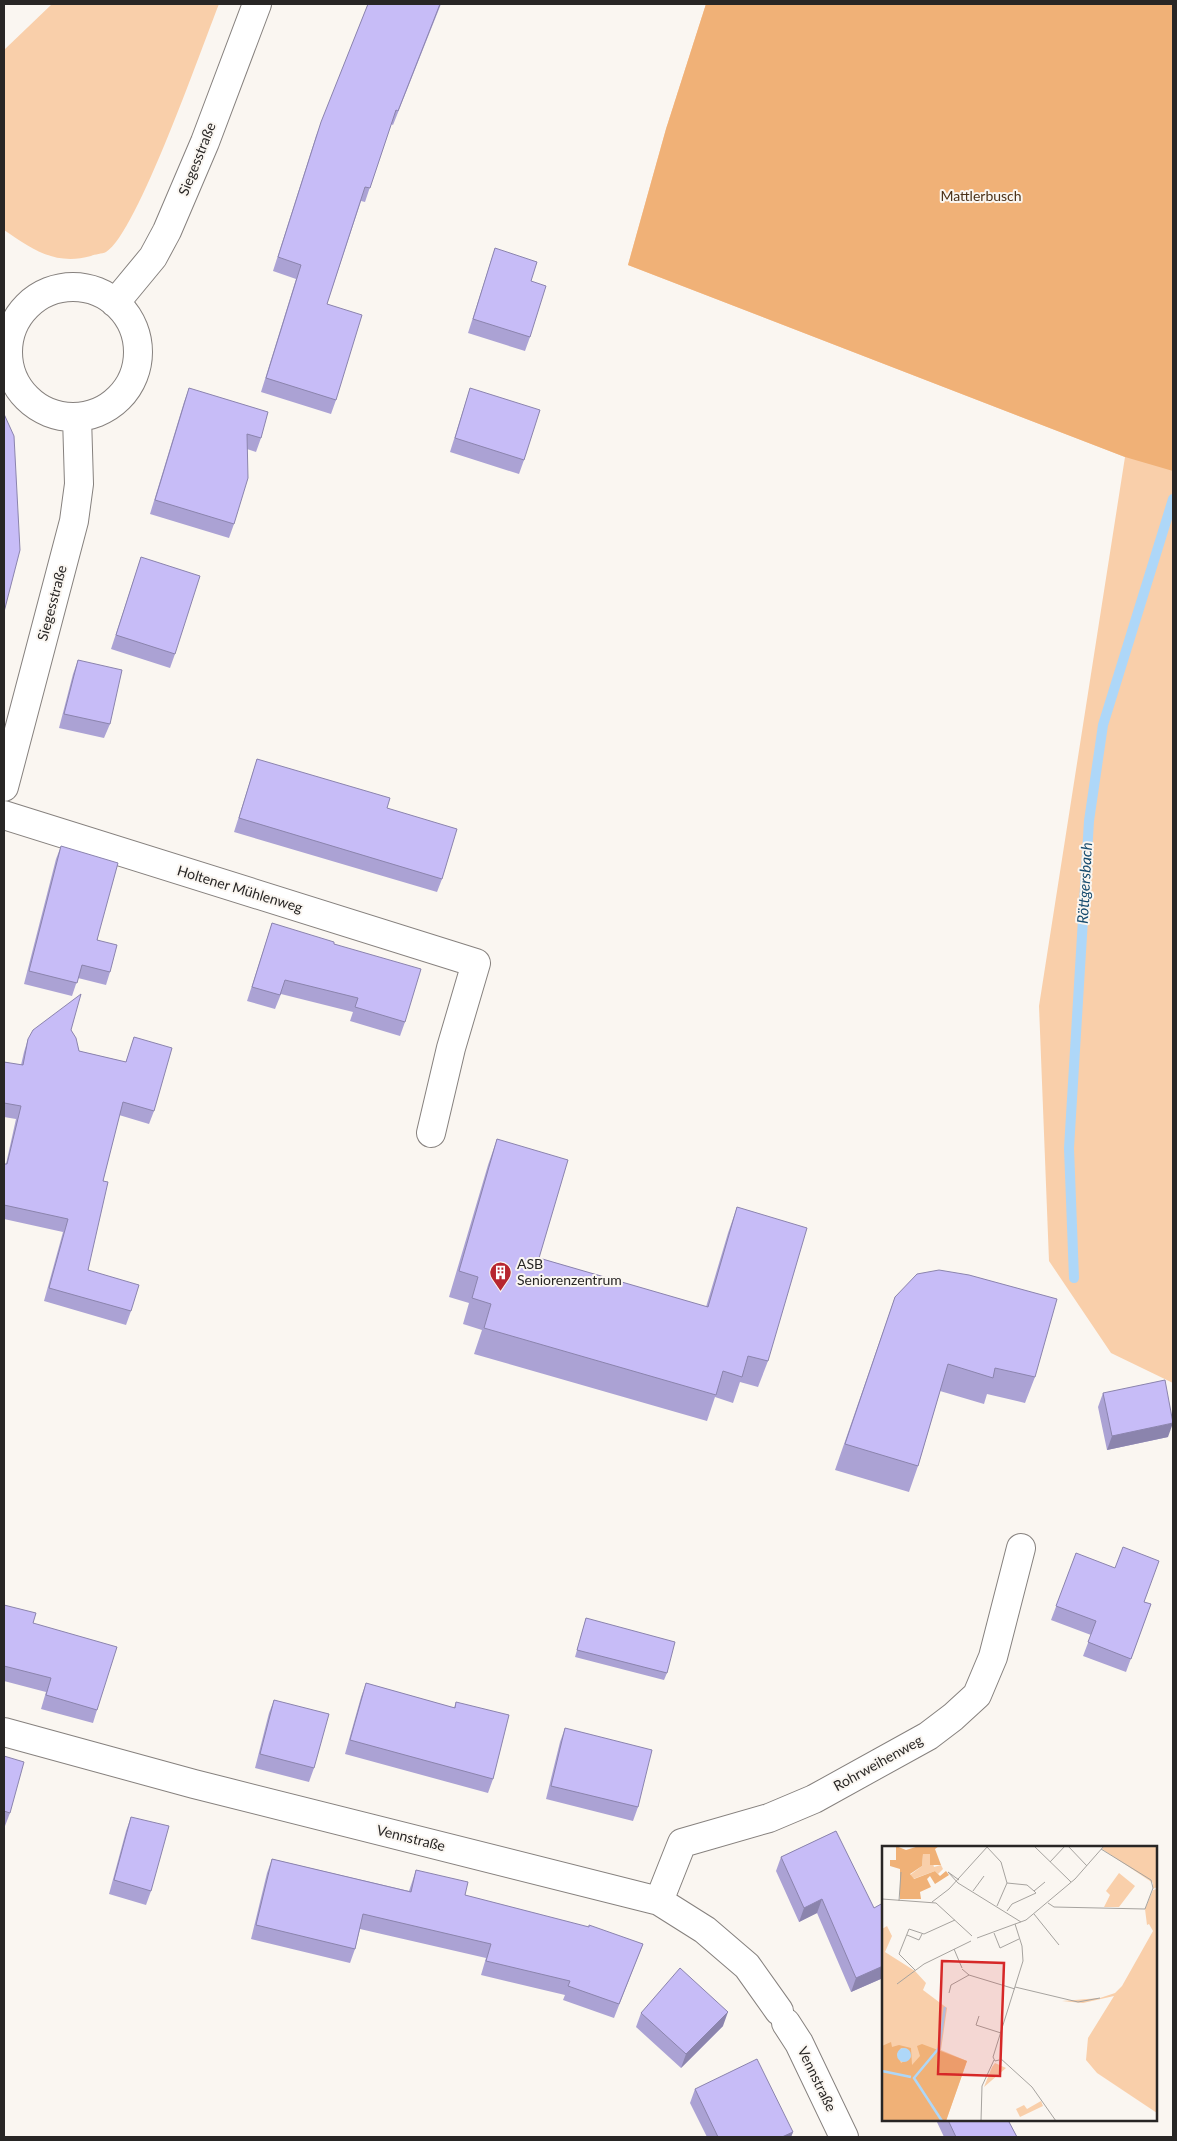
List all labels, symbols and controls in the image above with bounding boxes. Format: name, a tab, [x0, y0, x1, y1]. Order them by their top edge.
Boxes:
street label: Siegesstraße	[174, 120, 219, 198]
park label: Mattlerbusch	[940, 187, 1022, 204]
street label: Siegesstraße	[33, 563, 70, 642]
water label: Röttgersbach	[1073, 842, 1095, 924]
street label: Holtener Mühlenweg	[175, 861, 305, 916]
place label: ASB Seniorenzentrum	[517, 1255, 622, 1288]
building icon: ASB Seniorenzentrum	[489, 1260, 513, 1291]
street label: Rohrweihenweg	[830, 1731, 925, 1794]
street label: Vennstraße	[375, 1821, 447, 1854]
inset map	[882, 1846, 1157, 2121]
street label: Vennstraße	[794, 2044, 840, 2114]

